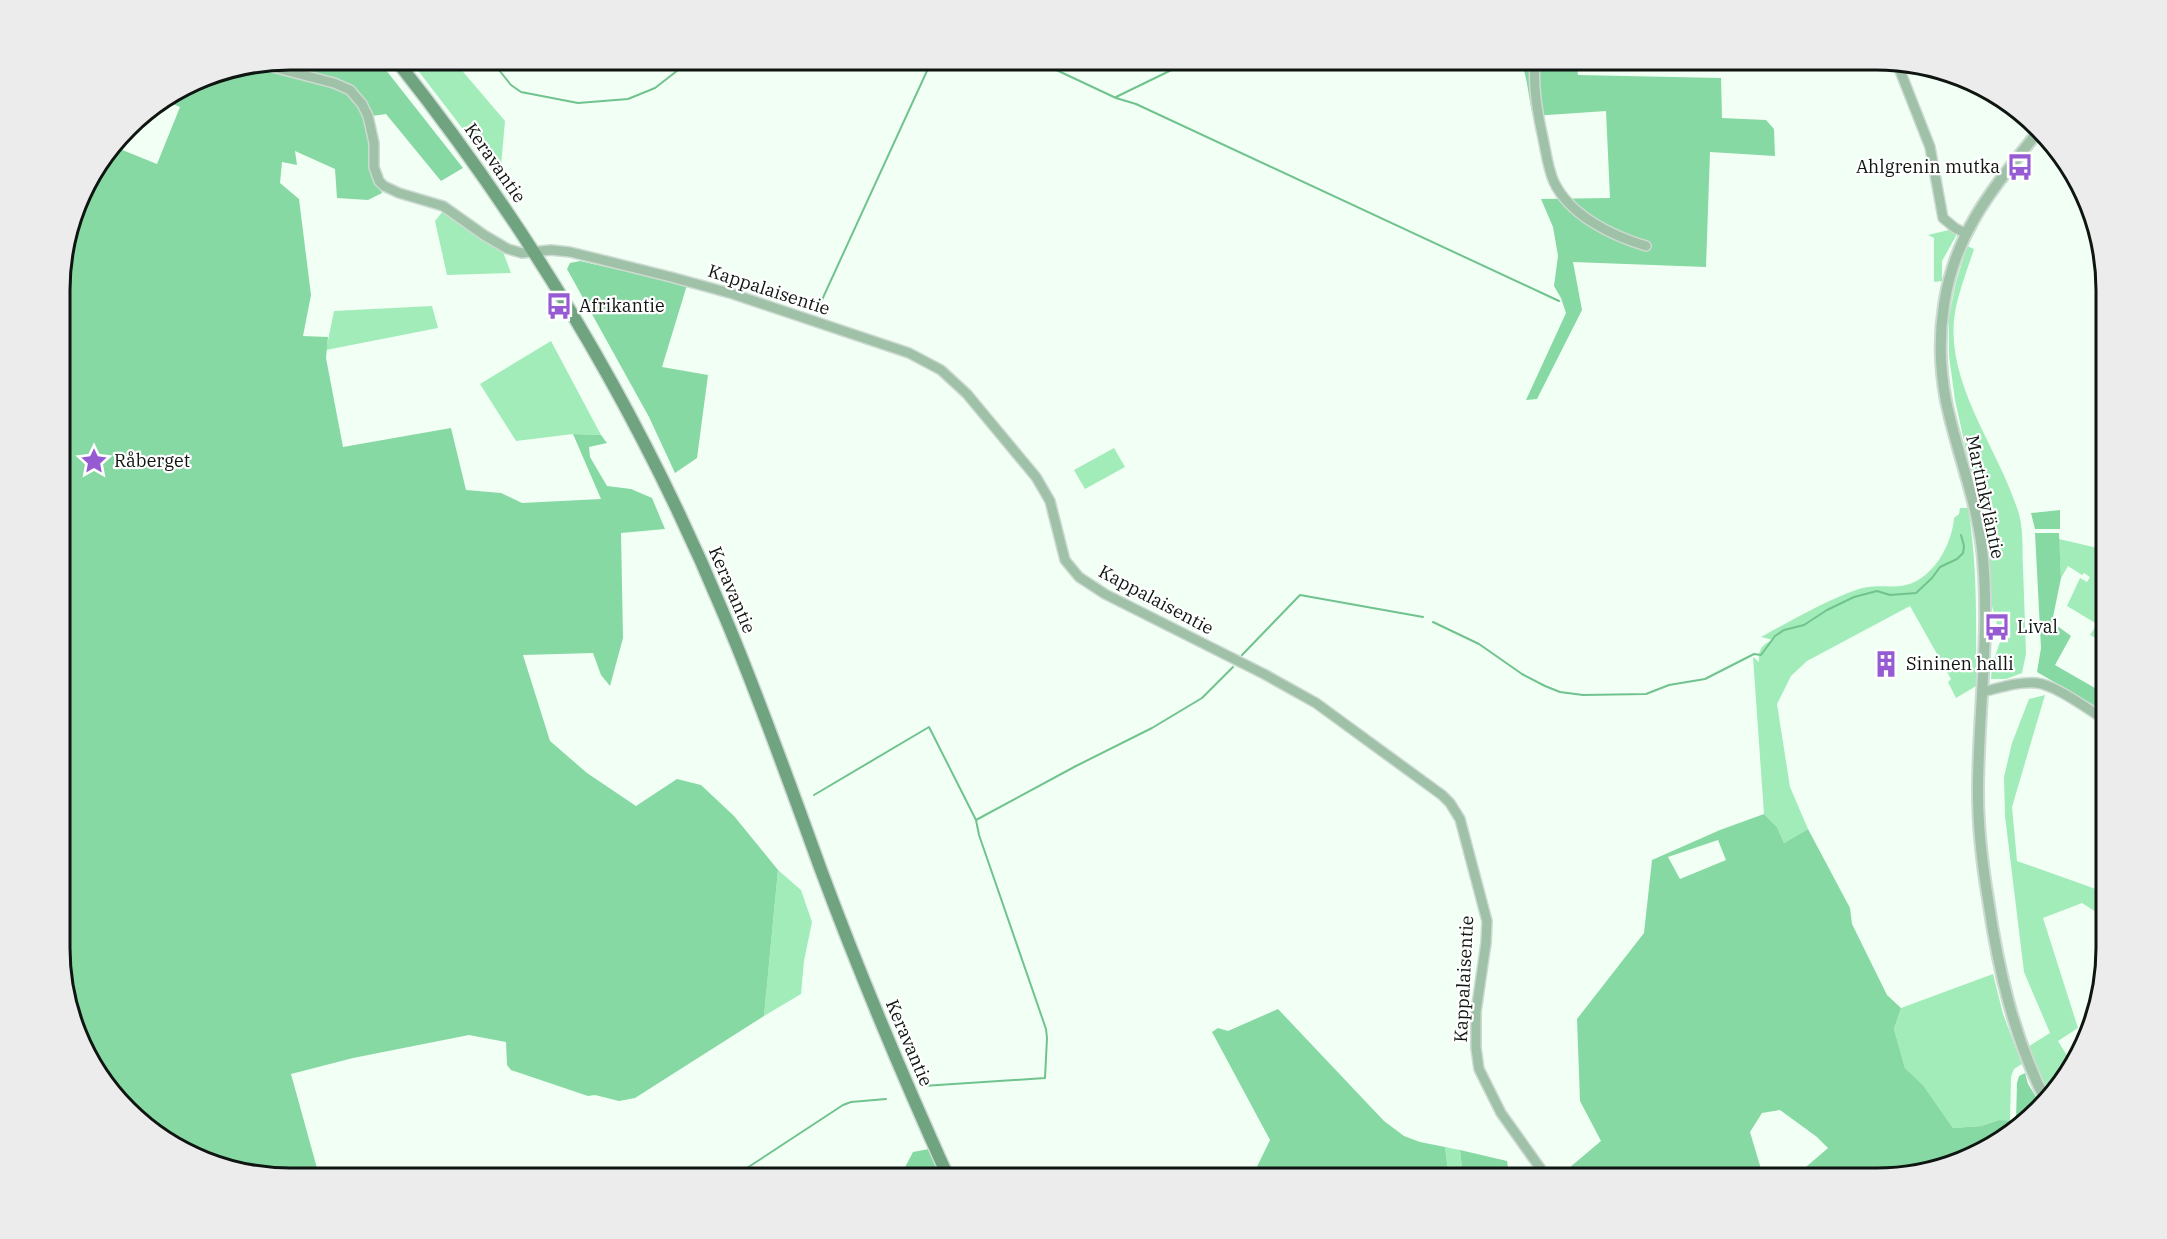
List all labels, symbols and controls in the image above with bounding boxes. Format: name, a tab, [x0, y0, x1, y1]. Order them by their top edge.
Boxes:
street label: Keravantie	[460, 118, 531, 207]
bus stop icon: Ahlgrenin mutka	[2005, 152, 2035, 182]
place label: Ahlgrenin mutka	[1856, 155, 2000, 178]
street label: Kappalaisentie	[705, 259, 833, 320]
bus stop icon: Afrikantie	[544, 291, 574, 321]
place label: Afrikantie	[579, 294, 665, 317]
street label: Martinkyläntie	[1961, 433, 2010, 561]
place icon: Råberget	[79, 446, 109, 476]
place label: Råberget	[114, 449, 190, 472]
street label: Keravantie	[704, 543, 761, 637]
street label: Kappalaisentie	[1095, 560, 1218, 639]
bus stop icon: Lival	[1982, 612, 2012, 642]
place label: Lival	[2017, 615, 2058, 638]
building icon: Sininen halli	[1871, 649, 1901, 679]
place label: Sininen halli	[1906, 652, 2014, 675]
street label: Kappalaisentie	[1449, 915, 1478, 1043]
street label: Keravantie	[881, 996, 938, 1090]

